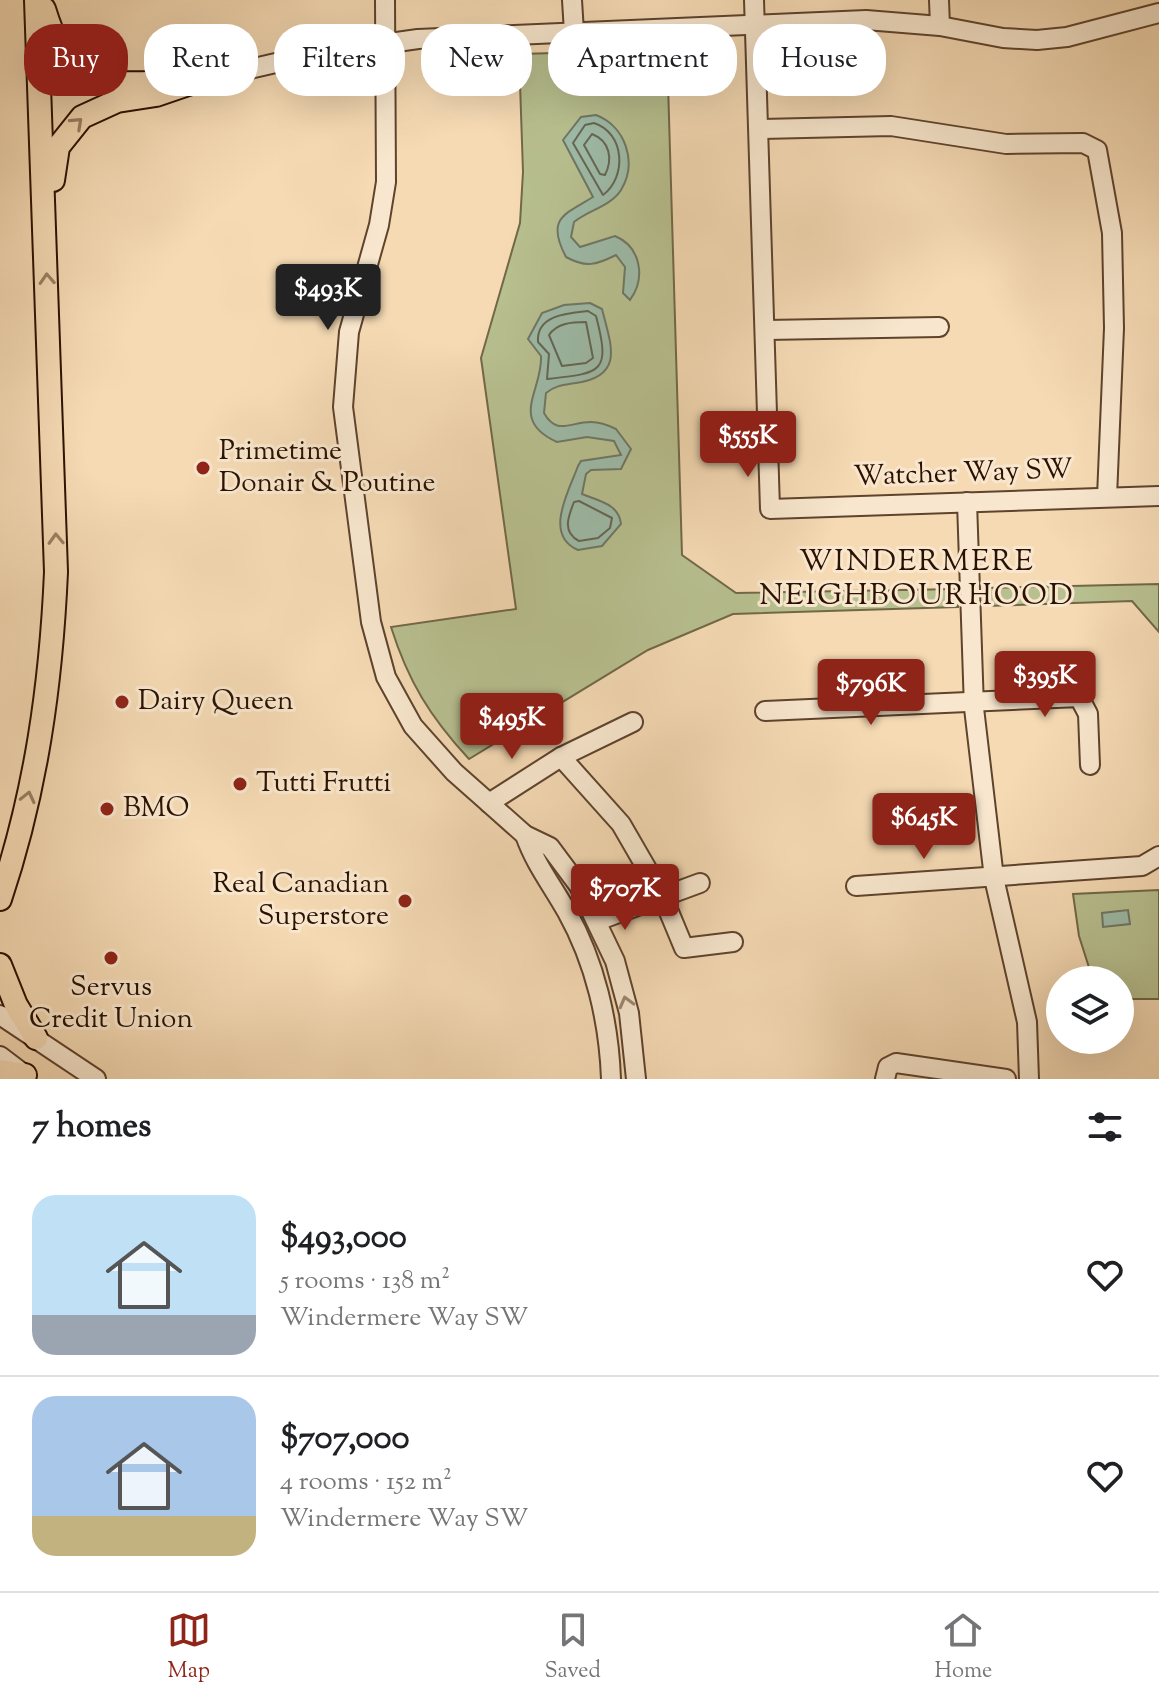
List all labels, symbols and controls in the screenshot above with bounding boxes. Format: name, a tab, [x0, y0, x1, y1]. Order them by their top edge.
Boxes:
chip: Buy	[24, 24, 128, 96]
chip: Rent	[144, 24, 258, 96]
chip: Filters	[274, 24, 405, 96]
chip: New	[421, 24, 532, 96]
chip: Apartment	[548, 24, 737, 96]
chip: House	[753, 24, 886, 96]
one-way arrow	[68, 119, 83, 133]
pin: $493K	[272, 264, 384, 332]
text: $493K	[294, 271, 362, 308]
one-way arrow	[39, 272, 56, 285]
pin: $555K	[692, 411, 804, 479]
text: $555K	[718, 418, 778, 455]
place label: Primetime Donair & Poutine	[219, 432, 436, 504]
street label: Watcher Way SW	[853, 450, 1073, 498]
marker: Primetime Donair & Poutine	[194, 459, 212, 477]
one-way arrow	[47, 532, 64, 545]
district label: WINDERMERE NEIGHBOURHOOD	[759, 541, 1075, 618]
pin: $395K	[989, 651, 1101, 719]
text: $395K	[1013, 658, 1077, 695]
pin: $796K	[815, 659, 927, 727]
text: $796K	[836, 666, 906, 703]
place label: Dairy Queen	[138, 682, 294, 722]
marker: Dairy Queen	[113, 693, 131, 711]
pin: $495K	[456, 693, 568, 761]
text: $495K	[478, 700, 546, 737]
place label: Tutti Frutti	[256, 764, 391, 804]
marker: Tutti Frutti	[231, 775, 249, 793]
place label: BMO	[123, 789, 189, 829]
one-way arrow	[19, 790, 36, 804]
pin: $645K	[868, 793, 980, 861]
marker: BMO	[98, 800, 116, 818]
text: $645K	[890, 800, 958, 837]
pin: $707K	[569, 864, 681, 932]
place label: Real Canadian Superstore	[213, 865, 389, 937]
text: $707K	[589, 871, 661, 908]
marker: Real Canadian Superstore	[396, 892, 414, 910]
marker: Servus Credit Union	[102, 949, 120, 967]
map controls	[1046, 966, 1134, 1054]
button: layers	[1046, 966, 1134, 1054]
place label: Servus Credit Union	[29, 968, 193, 1040]
one-way arrow	[619, 995, 635, 1009]
text: 7 homes	[32, 1103, 151, 1152]
icon: filters	[1083, 1105, 1127, 1149]
text: $493,000	[280, 1214, 407, 1263]
icon: home	[96, 1227, 192, 1323]
icon: heart	[1083, 1253, 1127, 1297]
text: 5 rooms · 138 m²	[280, 1263, 450, 1300]
text: Windermere Way SW	[280, 1300, 528, 1337]
text: $707,000	[280, 1415, 409, 1464]
icon: home	[96, 1428, 192, 1524]
icon: heart	[1083, 1454, 1127, 1498]
text: 4 rooms · 152 m²	[280, 1464, 452, 1501]
text: Windermere Way SW	[280, 1501, 528, 1538]
tab: Map	[167, 1608, 211, 1688]
tab: Saved	[544, 1608, 601, 1688]
tab: Home	[935, 1608, 992, 1688]

